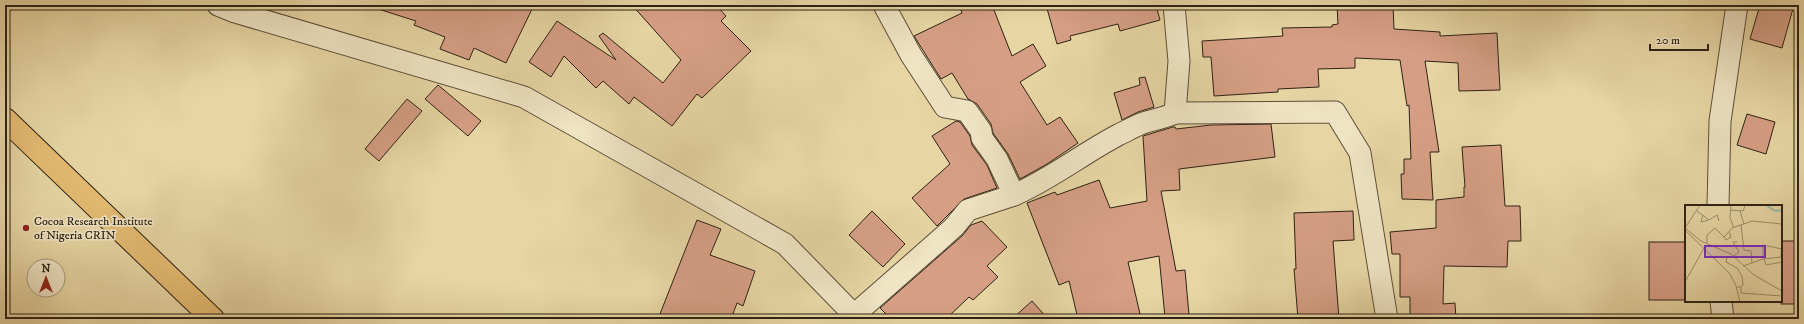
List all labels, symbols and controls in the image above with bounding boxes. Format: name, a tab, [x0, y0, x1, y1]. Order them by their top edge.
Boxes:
scale bar	[1650, 26, 1708, 52]
text: 20 m	[1656, 33, 1680, 48]
inset map	[1685, 205, 1782, 302]
place label: Cocoa Research Institute of Nigeria CRIN	[34, 214, 153, 243]
marker: Cocoa Research Institute of Nigeria CRIN	[21, 223, 31, 233]
north arrow	[26, 258, 66, 298]
text: N	[41, 262, 51, 276]

